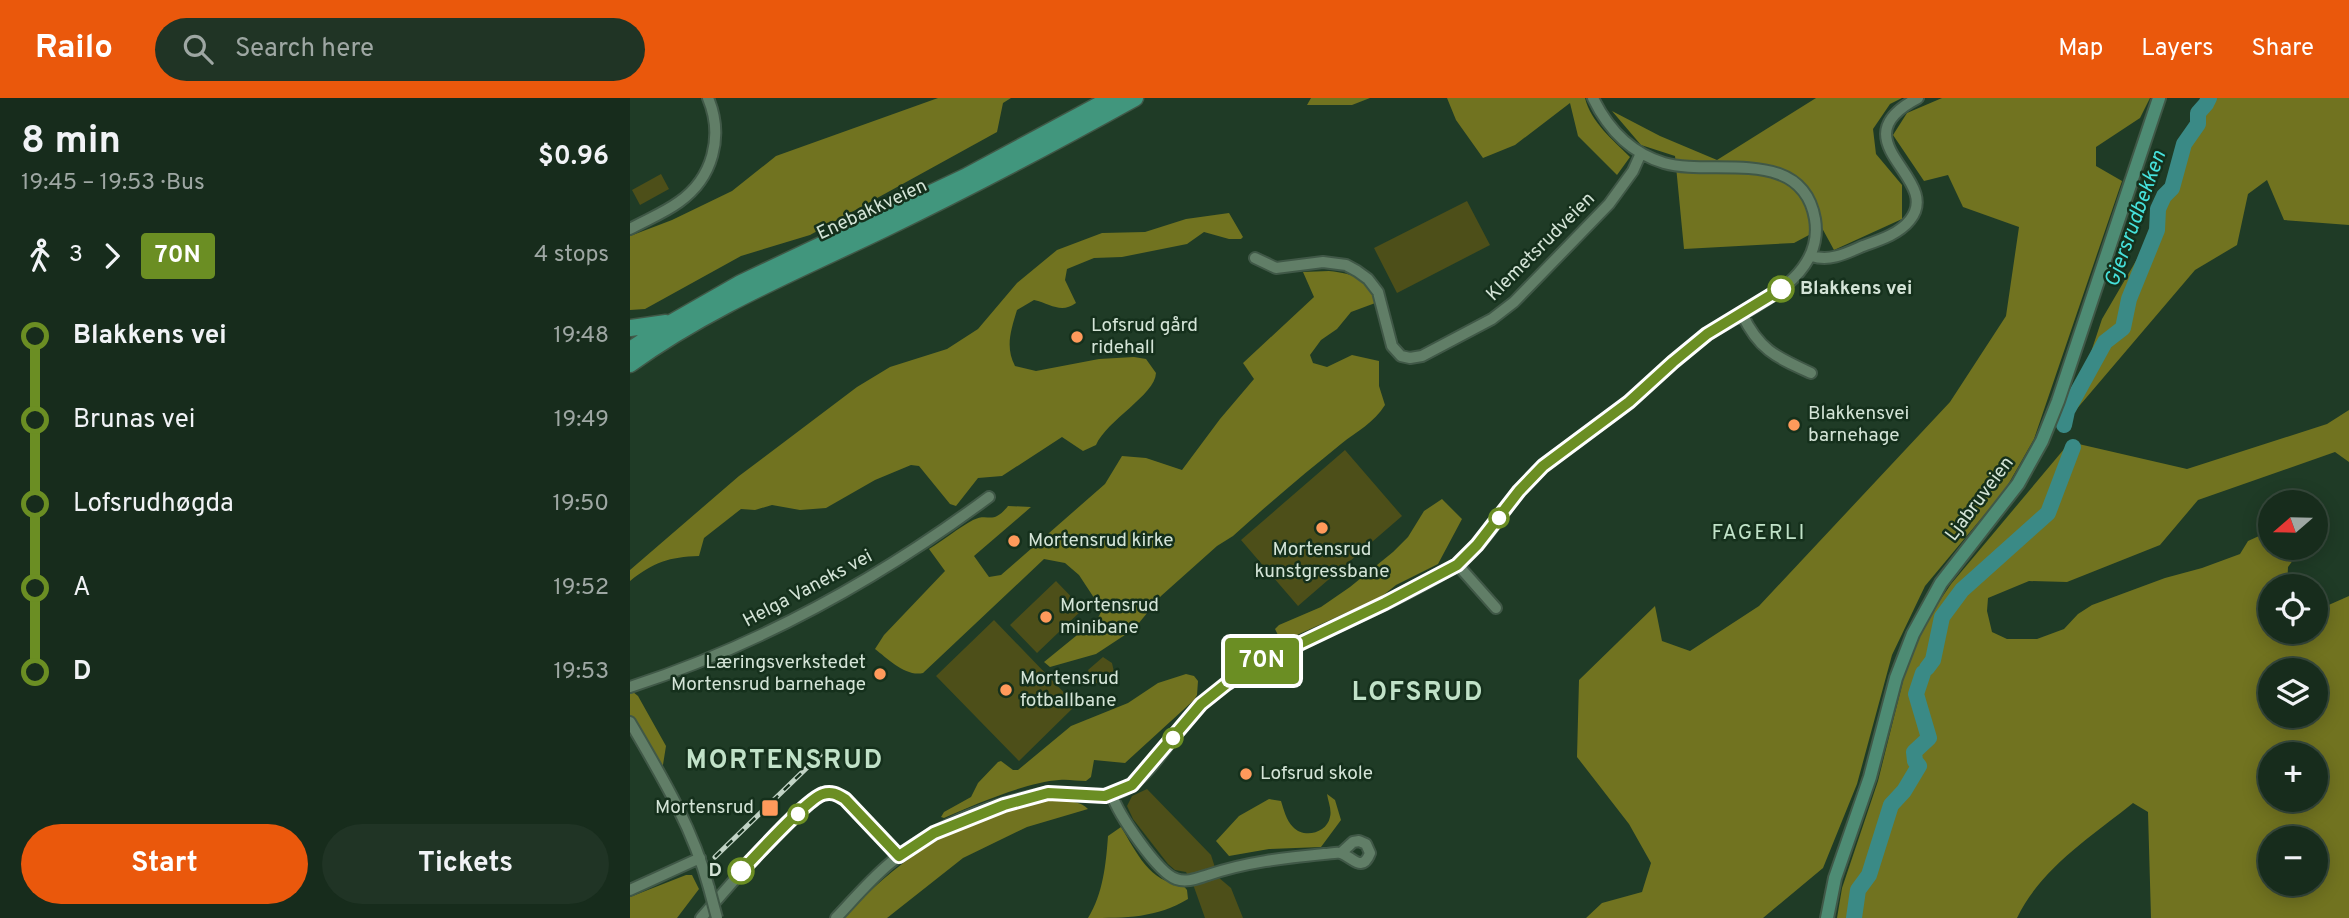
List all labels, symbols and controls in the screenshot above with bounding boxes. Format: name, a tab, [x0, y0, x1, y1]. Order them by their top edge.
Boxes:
search box	[155, 18, 645, 81]
text: Railo	[35, 28, 113, 70]
icon: search	[179, 30, 217, 68]
text: Search here	[235, 33, 374, 66]
text: Map	[2058, 34, 2103, 64]
text: Layers	[2141, 34, 2213, 64]
text: Share	[2251, 34, 2314, 64]
text: 8 min	[21, 118, 121, 167]
text: $0.96	[538, 141, 609, 174]
water label: Gjersrudbekken	[2099, 147, 2173, 291]
text: 19:45 – 19:53 · Bus	[21, 169, 205, 198]
street label: Enebakkveien	[813, 174, 931, 246]
street label: Klemetsrudveien	[1481, 187, 1601, 307]
icon: walk	[21, 237, 59, 275]
icon: forward	[93, 237, 131, 275]
text: 3	[69, 241, 83, 270]
text: 70N	[155, 241, 201, 271]
text: 4 stops	[534, 241, 609, 270]
marker: Blakkens vei	[1768, 276, 1794, 302]
place label: Blakkens vei	[1800, 277, 1912, 301]
place label: Lofsrud gård ridehall	[1091, 314, 1198, 360]
text: Blakkens vei	[73, 320, 227, 353]
text: 19:48	[553, 322, 609, 351]
marker: Lofsrud gård ridehall	[1069, 329, 1085, 345]
place label: Blakkensvei barnehage	[1808, 402, 1909, 448]
text: Brunas vei	[73, 404, 195, 437]
text: 19:49	[554, 406, 609, 435]
marker: Blakkensvei barnehage	[1786, 417, 1802, 433]
street label: Ljabruveien	[1940, 452, 2020, 546]
text: Lofsrudhøgda	[73, 488, 234, 521]
text: 19:50	[553, 490, 609, 519]
north arrow	[2258, 490, 2328, 560]
map controls	[2258, 490, 2328, 896]
unlabelled marker	[1489, 508, 1509, 528]
marker: Mortensrud kunstgressbane	[1314, 520, 1330, 536]
district label: FAGERLI	[1712, 520, 1806, 547]
place label: Mortensrud kirke	[1028, 529, 1173, 553]
marker: Mortensrud kirke	[1006, 533, 1022, 549]
place label: Mortensrud kunstgressbane	[1254, 538, 1390, 584]
street label: Helga Vaneks vei	[739, 545, 877, 633]
text: A	[73, 572, 91, 605]
text: 19:52	[553, 574, 609, 603]
button: locate	[2258, 574, 2328, 644]
place label: Mortensrud minibane	[1060, 594, 1159, 640]
marker: Mortensrud minibane	[1038, 609, 1054, 625]
line badge: 70N	[1222, 638, 1302, 684]
text: 70N	[1239, 646, 1285, 676]
place label: Læringsverkstedet Mortensrud barnehage	[671, 651, 866, 697]
text: D	[73, 656, 91, 689]
text: 19:53	[553, 658, 609, 687]
button: layers	[2258, 658, 2328, 728]
marker: Læringsverkstedet Mortensrud barnehage	[872, 666, 888, 682]
place label: Mortensrud fotballbane	[1020, 667, 1119, 713]
district label: LOFSRUD	[1352, 677, 1484, 710]
marker: Mortensrud fotballbane	[998, 682, 1014, 698]
unlabelled marker	[1163, 728, 1183, 748]
button: +	[2258, 742, 2328, 812]
district label: MORTENSRUD	[686, 745, 884, 778]
place label: Lofsrud skole	[1260, 762, 1373, 786]
marker: Lofsrud skole	[1238, 766, 1254, 782]
place label: Mortensrud	[655, 796, 754, 820]
marker: Mortensrud	[760, 798, 780, 818]
unlabelled marker	[788, 804, 808, 824]
button: Start	[21, 824, 308, 904]
button: Tickets	[322, 824, 609, 904]
button: −	[2258, 826, 2328, 896]
marker: D	[728, 858, 754, 884]
place label: D	[709, 859, 722, 883]

